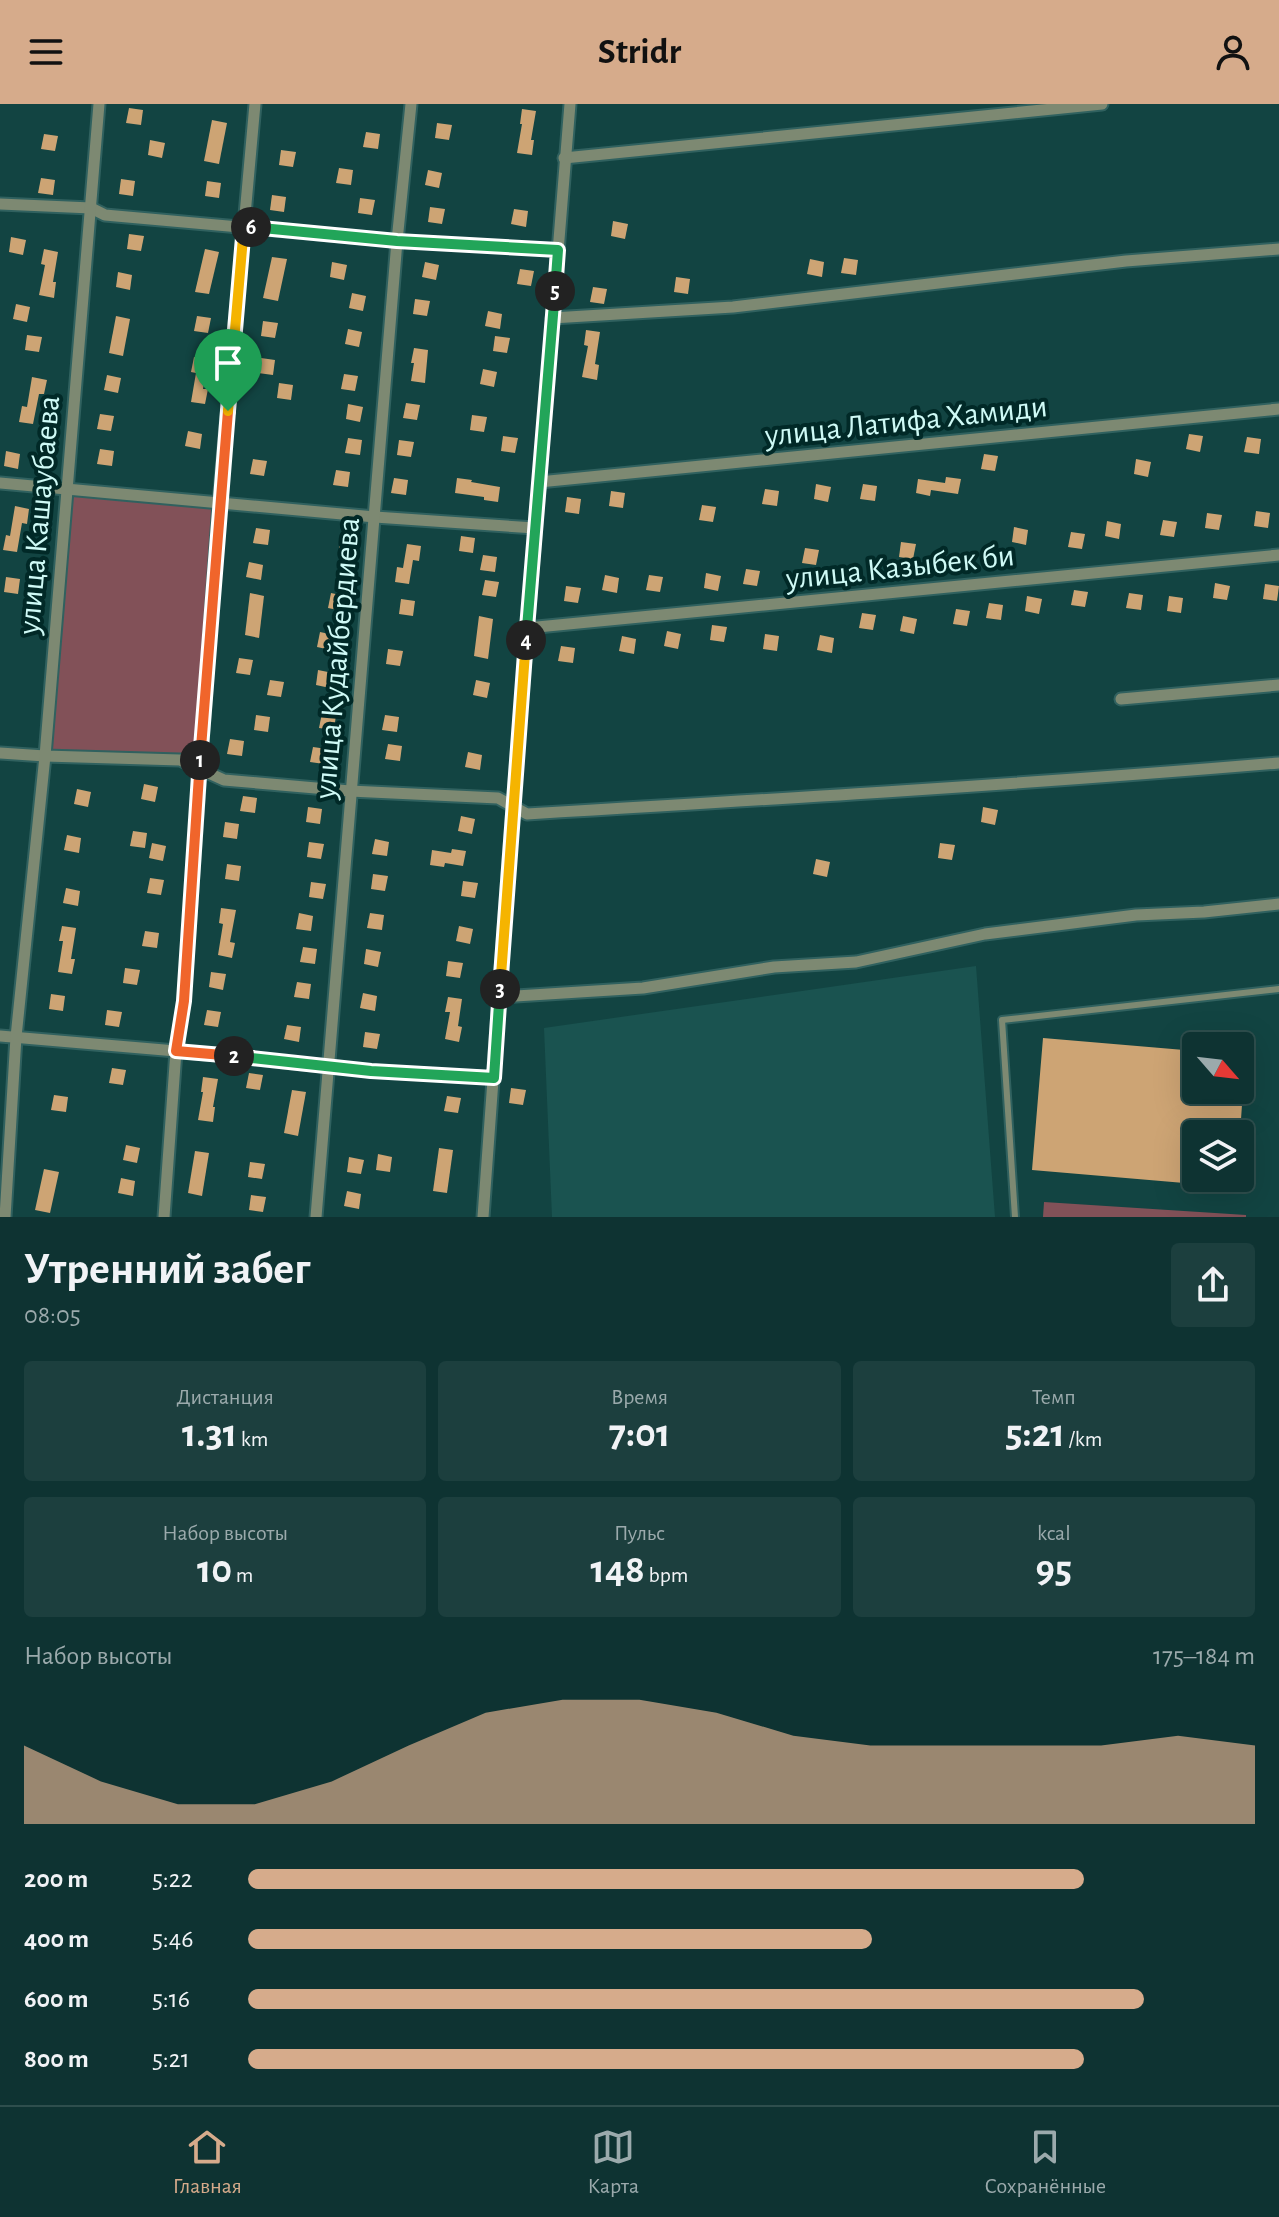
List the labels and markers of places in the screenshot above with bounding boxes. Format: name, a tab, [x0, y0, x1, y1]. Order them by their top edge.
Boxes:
pin: 6	[231, 207, 271, 247]
pin: 5	[535, 271, 575, 311]
pin	[194, 329, 262, 411]
pin: 4	[506, 620, 546, 660]
pin: 1	[180, 740, 220, 780]
pin: 3	[480, 969, 520, 1009]
pin: 2	[214, 1036, 254, 1076]

